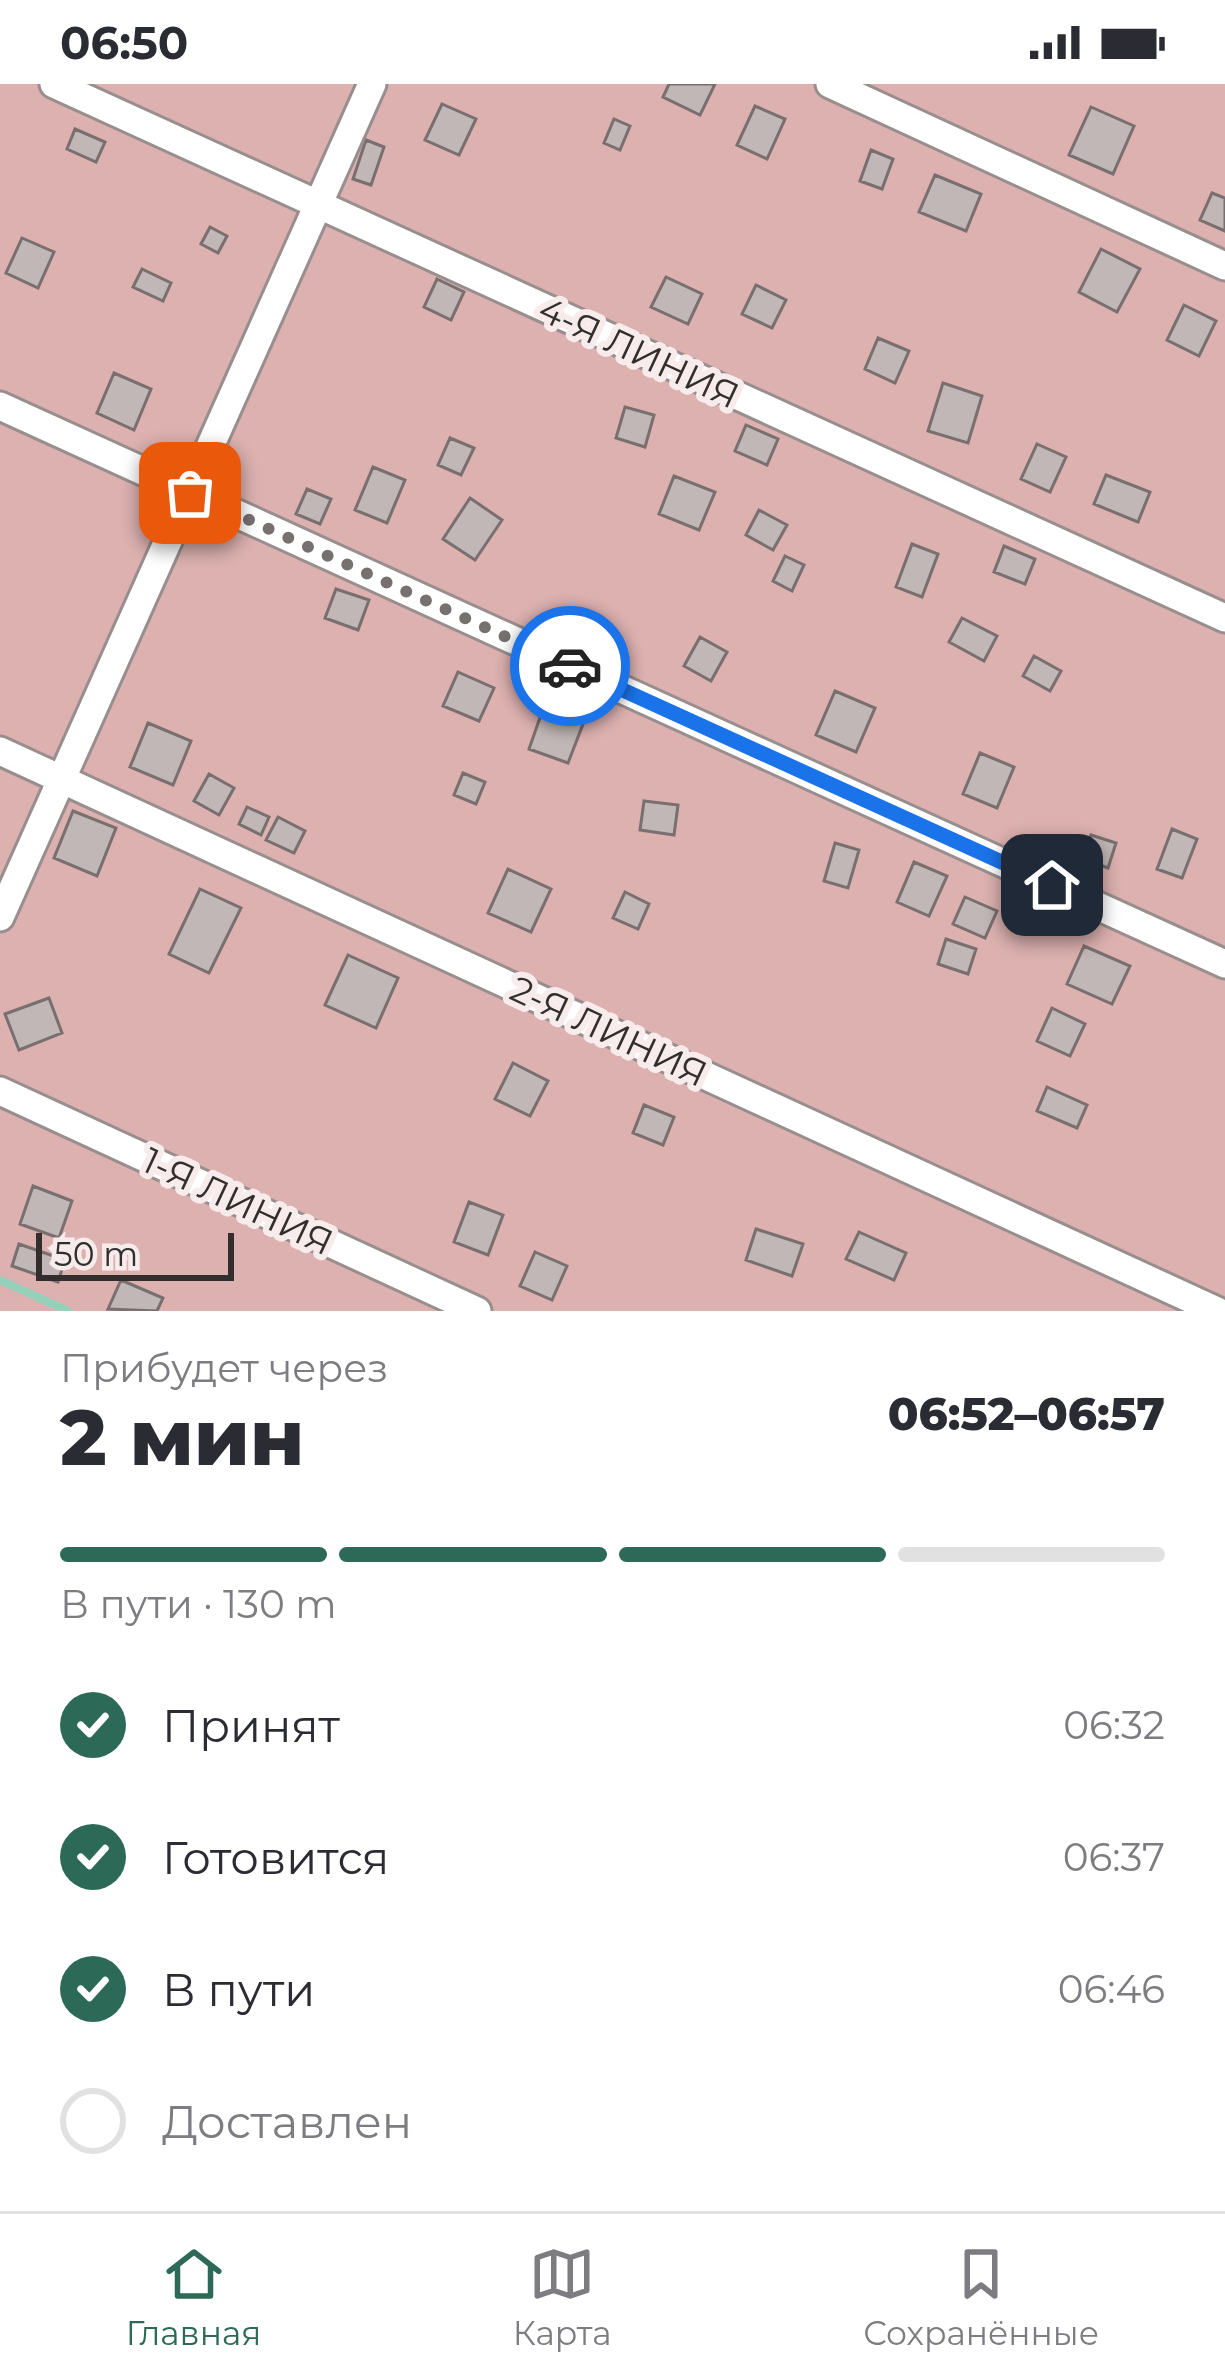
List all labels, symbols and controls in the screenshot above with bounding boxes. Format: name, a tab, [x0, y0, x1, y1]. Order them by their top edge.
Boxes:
text: 06:50	[60, 15, 188, 70]
street label: 4-Я ЛИНИЯ	[532, 286, 746, 418]
pin	[139, 442, 241, 544]
icon: bag	[157, 460, 223, 526]
courier	[510, 606, 630, 726]
icon: car	[537, 633, 603, 699]
pin	[1001, 834, 1103, 936]
icon: home	[1019, 852, 1085, 918]
street label: 2-Я ЛИНИЯ	[504, 966, 714, 1096]
street label: 1-Я ЛИНИЯ	[136, 1138, 340, 1264]
scale bar	[36, 1227, 234, 1280]
text: 50 m	[54, 1234, 138, 1274]
text: Прибудет через	[60, 1344, 388, 1392]
text: 06:52–06:57	[888, 1386, 1165, 1441]
text: 2 мин	[60, 1389, 305, 1485]
text: В пути · 130 m	[60, 1580, 337, 1628]
icon: check	[60, 1692, 126, 1758]
text: Принят	[162, 1698, 340, 1753]
text: 06:32	[1063, 1701, 1165, 1749]
icon: check	[60, 1824, 126, 1890]
text: Готовится	[162, 1830, 389, 1885]
text: 06:37	[1063, 1833, 1165, 1881]
icon: check	[60, 1956, 126, 2022]
text: В пути	[162, 1962, 315, 2017]
text: 06:46	[1058, 1965, 1165, 2013]
text: Доставлен	[162, 2094, 412, 2149]
tab: Главная	[126, 2241, 261, 2353]
tab: Карта	[513, 2241, 612, 2353]
tab: Сохранённые	[863, 2241, 1099, 2353]

